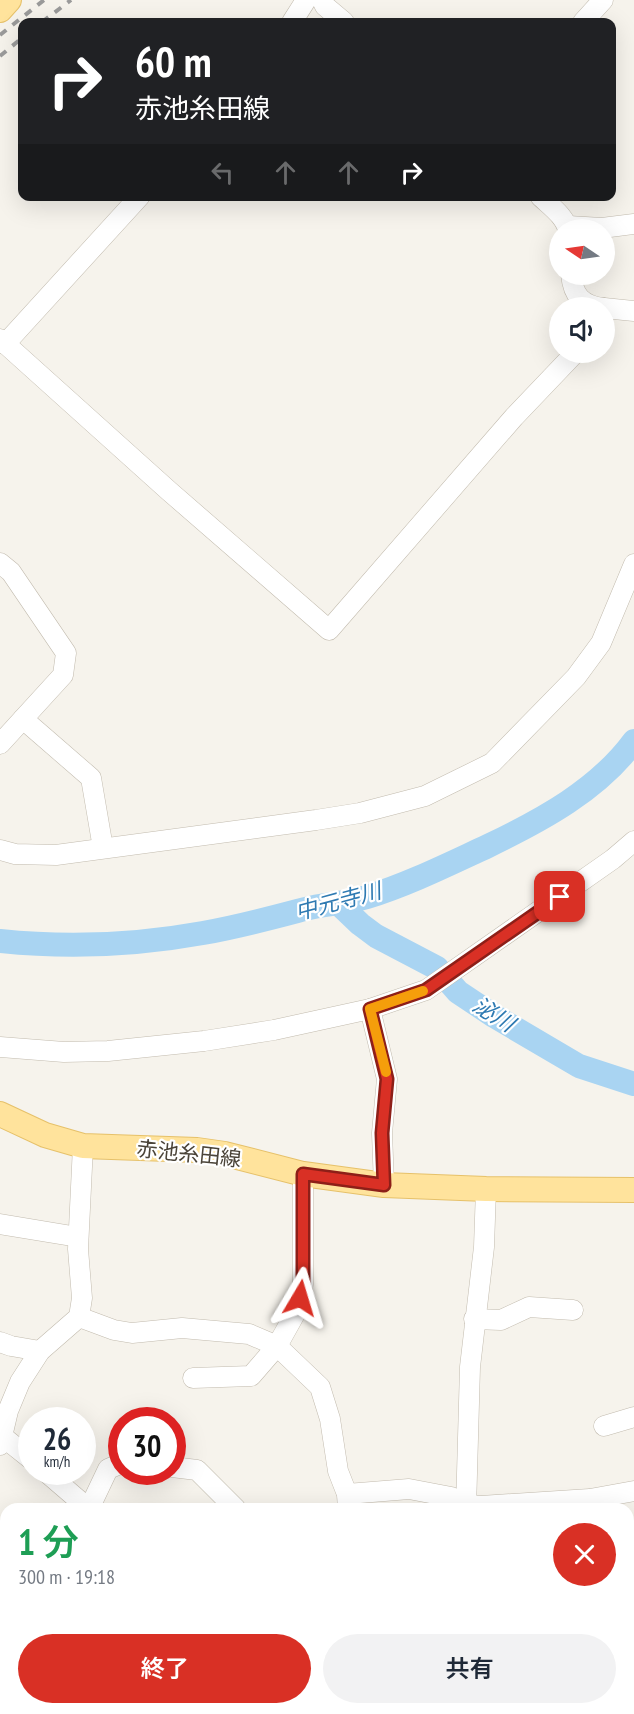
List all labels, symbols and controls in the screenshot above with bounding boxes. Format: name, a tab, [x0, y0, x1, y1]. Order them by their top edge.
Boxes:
text: 60 m	[135, 34, 212, 89]
icon: right	[36, 42, 114, 120]
text: 赤池糸田線	[135, 91, 270, 125]
icon: left	[206, 156, 239, 189]
icon: ahead	[269, 156, 302, 189]
icon: ahead	[332, 156, 365, 189]
icon: right	[395, 156, 428, 189]
north arrow	[549, 219, 615, 285]
map controls	[549, 219, 615, 363]
button: sound	[549, 297, 615, 363]
pin	[534, 871, 585, 922]
water label: 中元寺川	[292, 876, 386, 926]
icon: arrive	[543, 880, 576, 913]
water label: 泌川	[468, 990, 522, 1039]
street label: 赤池糸田線	[135, 1135, 243, 1172]
position arrow	[268, 1266, 332, 1330]
speed limit sign: 30	[108, 1407, 186, 1485]
text: 26	[43, 1419, 71, 1458]
text: km/h	[44, 1452, 70, 1471]
text: 1 分	[18, 1518, 79, 1565]
button: close	[553, 1523, 616, 1586]
text: 300 m · 19:18	[18, 1564, 115, 1590]
button: 終了	[18, 1634, 311, 1703]
button: 共有	[323, 1634, 616, 1703]

